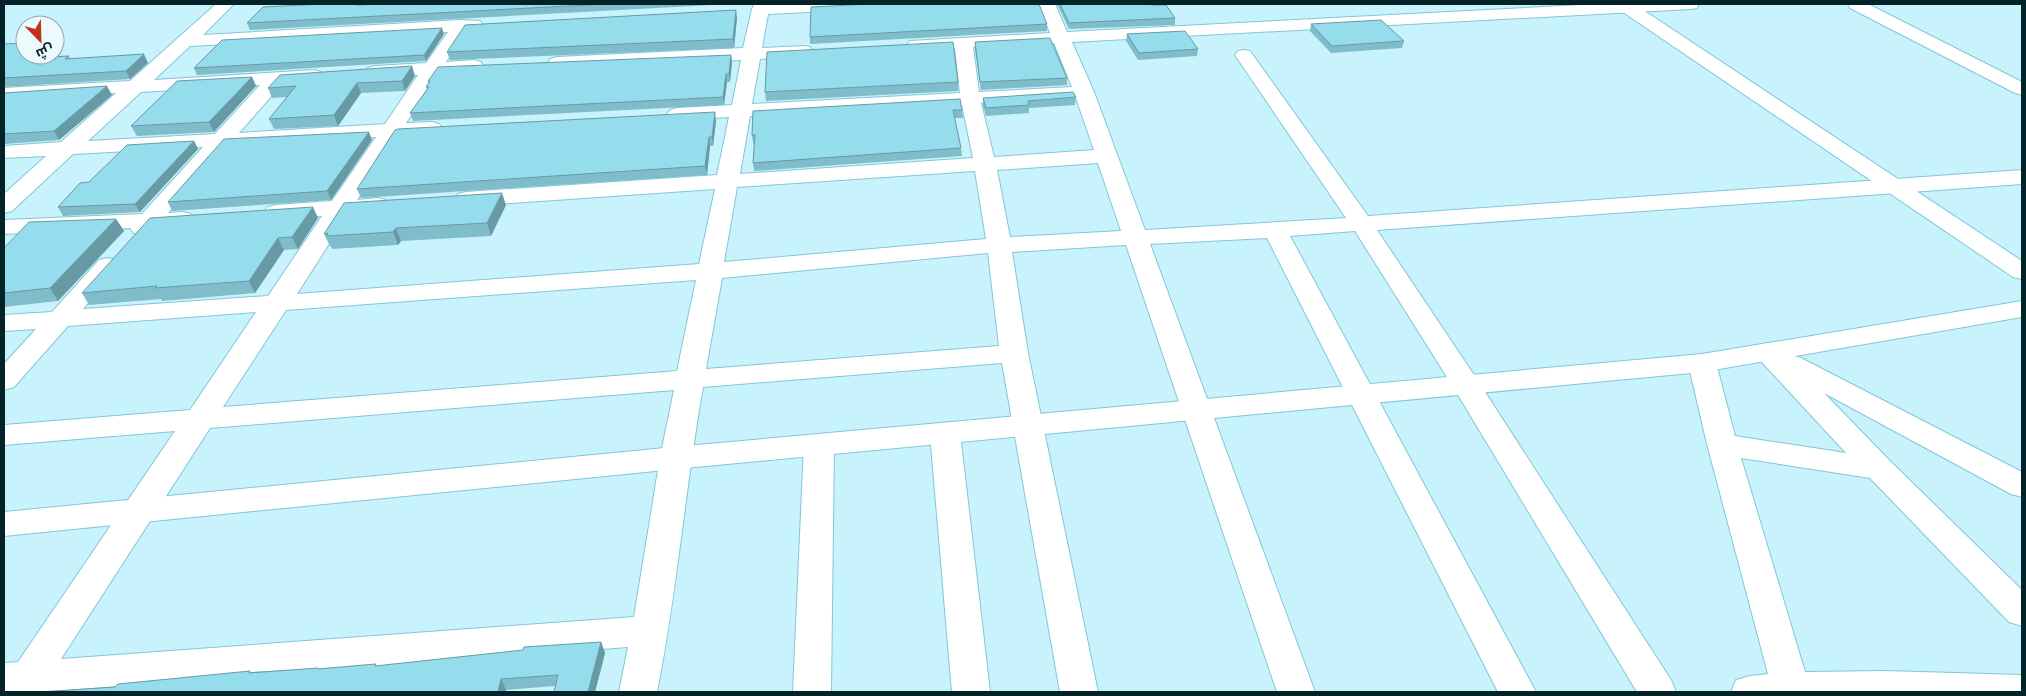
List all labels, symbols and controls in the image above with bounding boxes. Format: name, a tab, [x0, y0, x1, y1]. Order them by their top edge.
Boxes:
north arrow	[15, 15, 65, 65]
text: ش	[33, 40, 57, 64]

